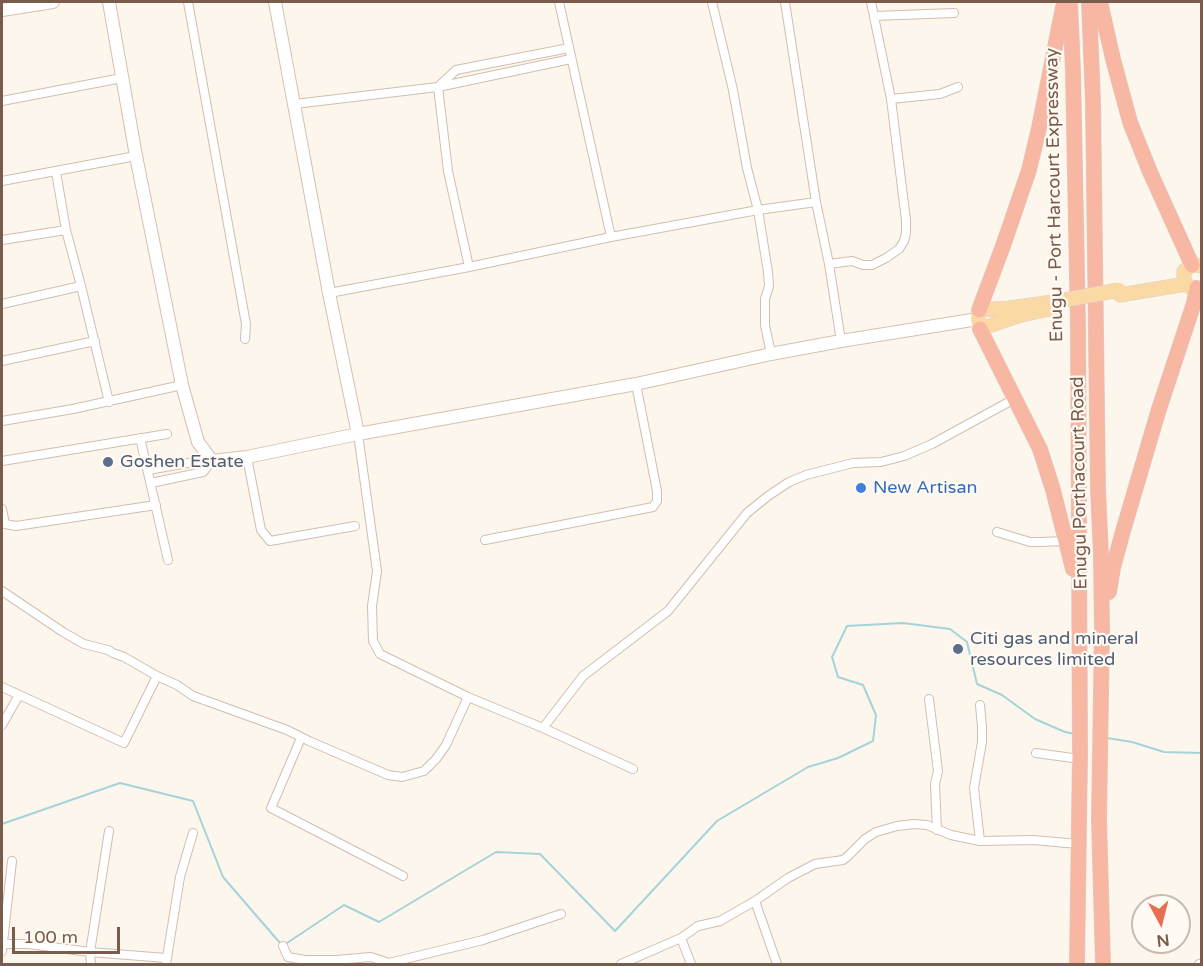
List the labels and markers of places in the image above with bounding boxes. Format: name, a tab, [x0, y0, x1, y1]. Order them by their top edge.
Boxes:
place label: Goshen Estate	[120, 451, 244, 473]
marker: Goshen Estate	[101, 455, 115, 469]
place label: New Artisan	[873, 477, 978, 499]
marker: New Artisan	[854, 481, 868, 495]
place label: Citi gas and mineral resources limited	[970, 628, 1139, 670]
marker: Citi gas and mineral resources limited	[951, 642, 965, 656]

